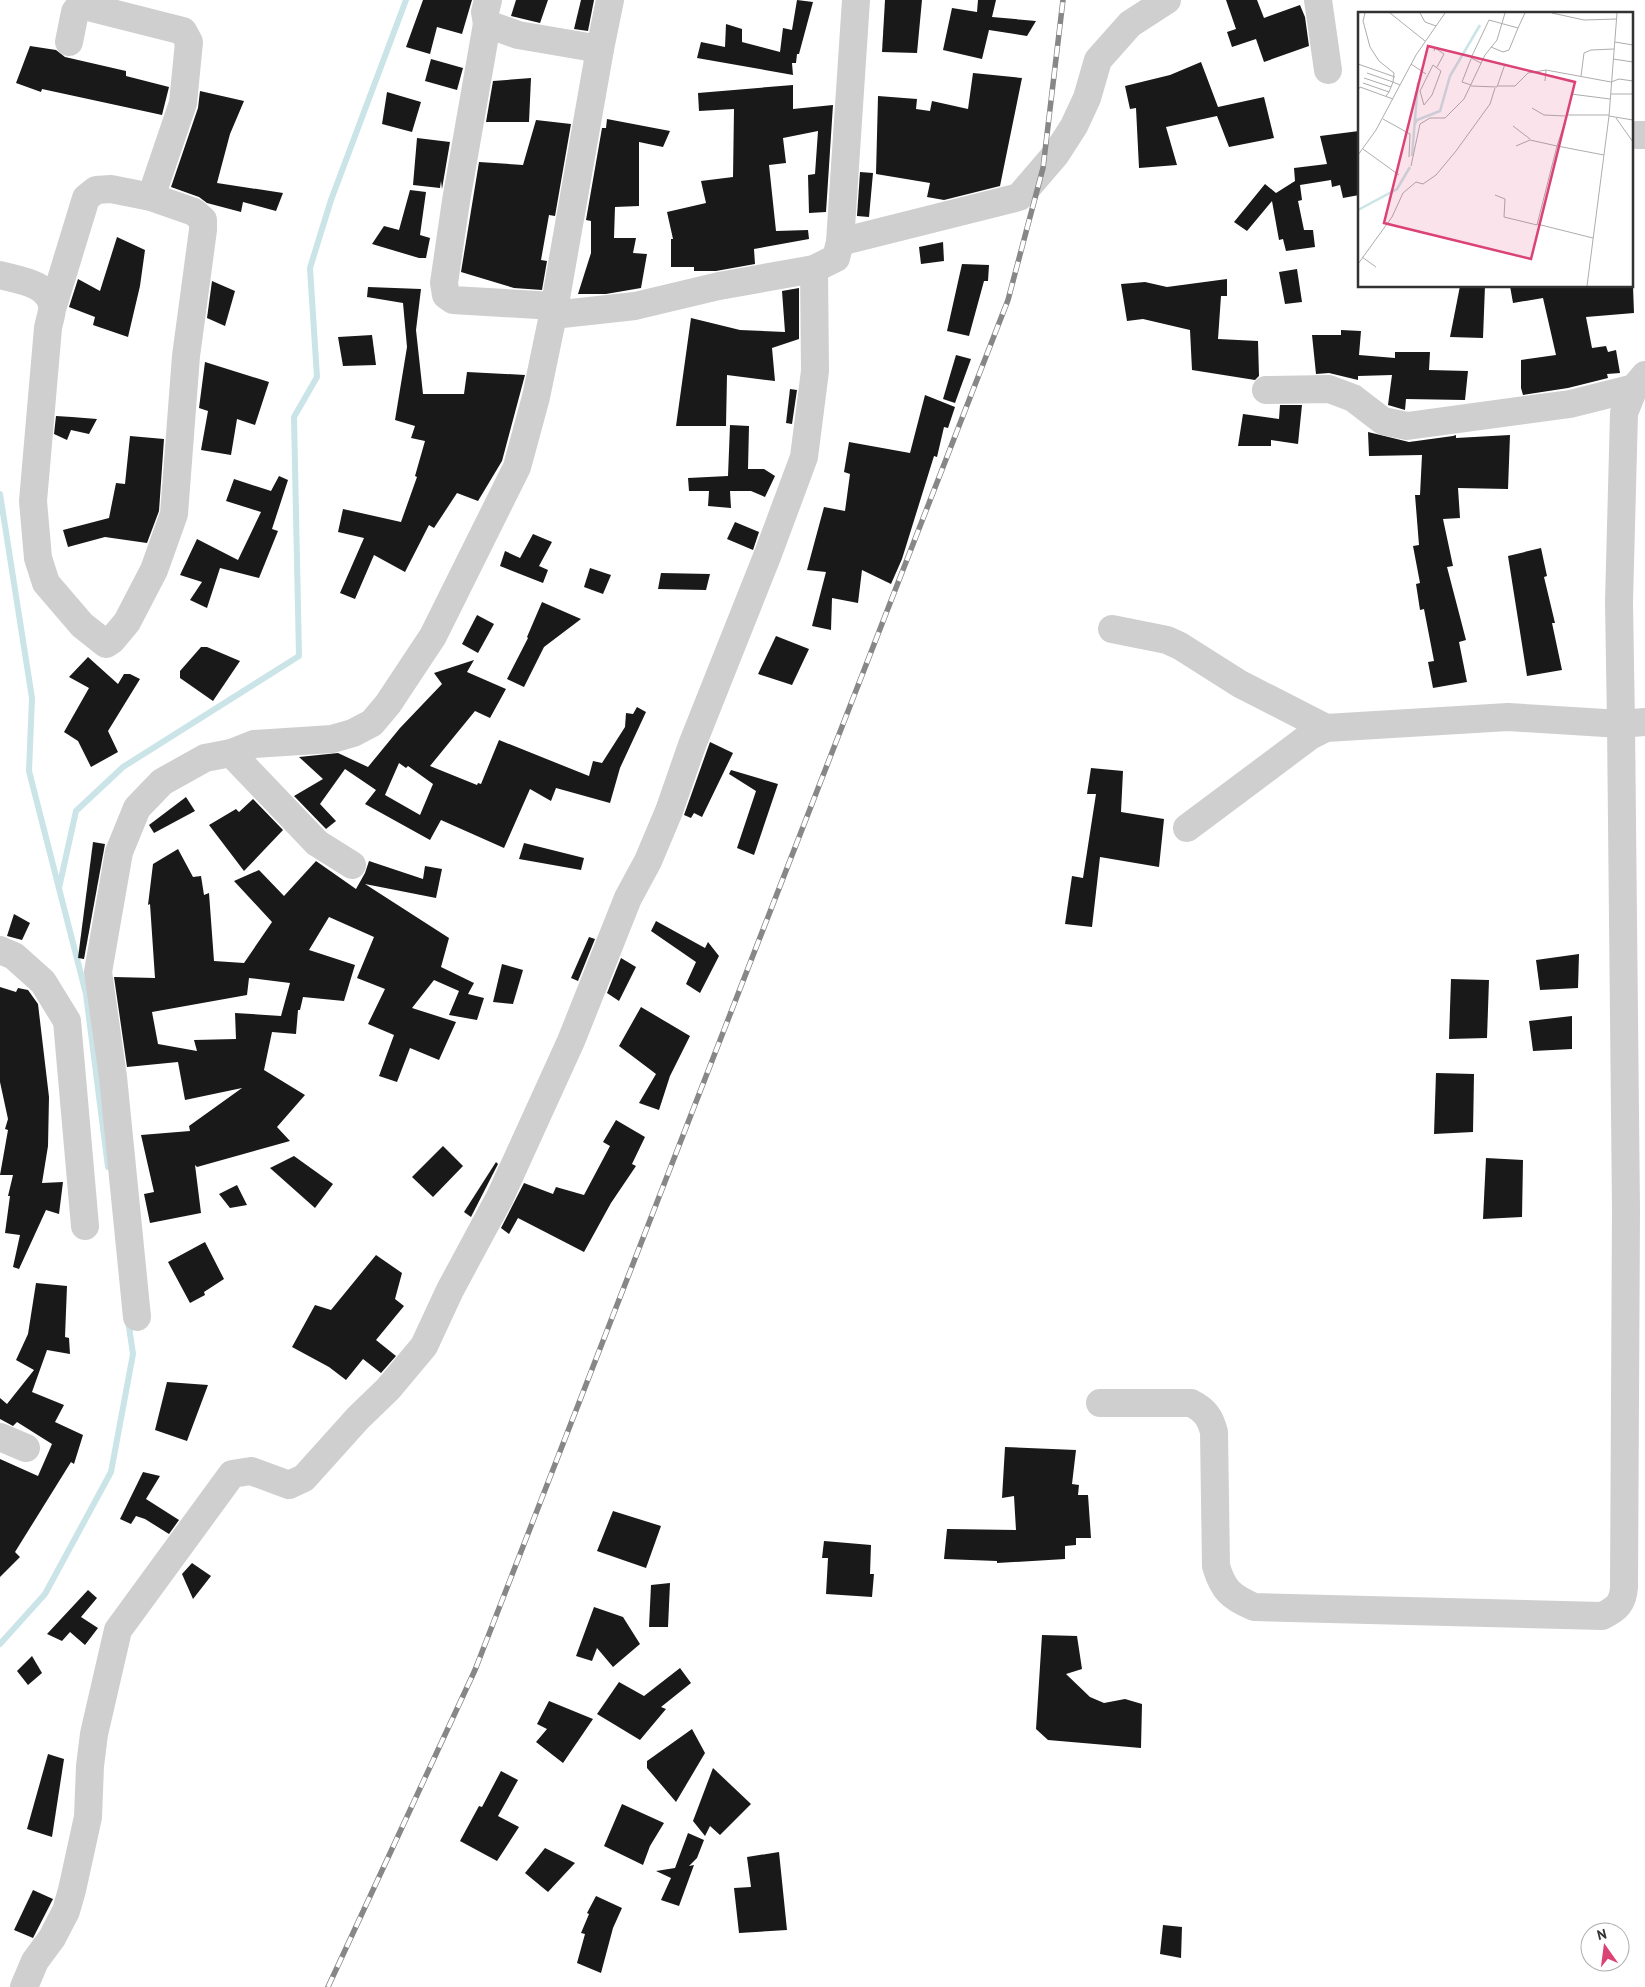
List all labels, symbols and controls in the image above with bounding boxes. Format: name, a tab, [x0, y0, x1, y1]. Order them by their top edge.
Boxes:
inset map	[1358, 12, 1632, 288]
north arrow	[1580, 1922, 1630, 1972]
text: N	[1595, 1925, 1608, 1944]

